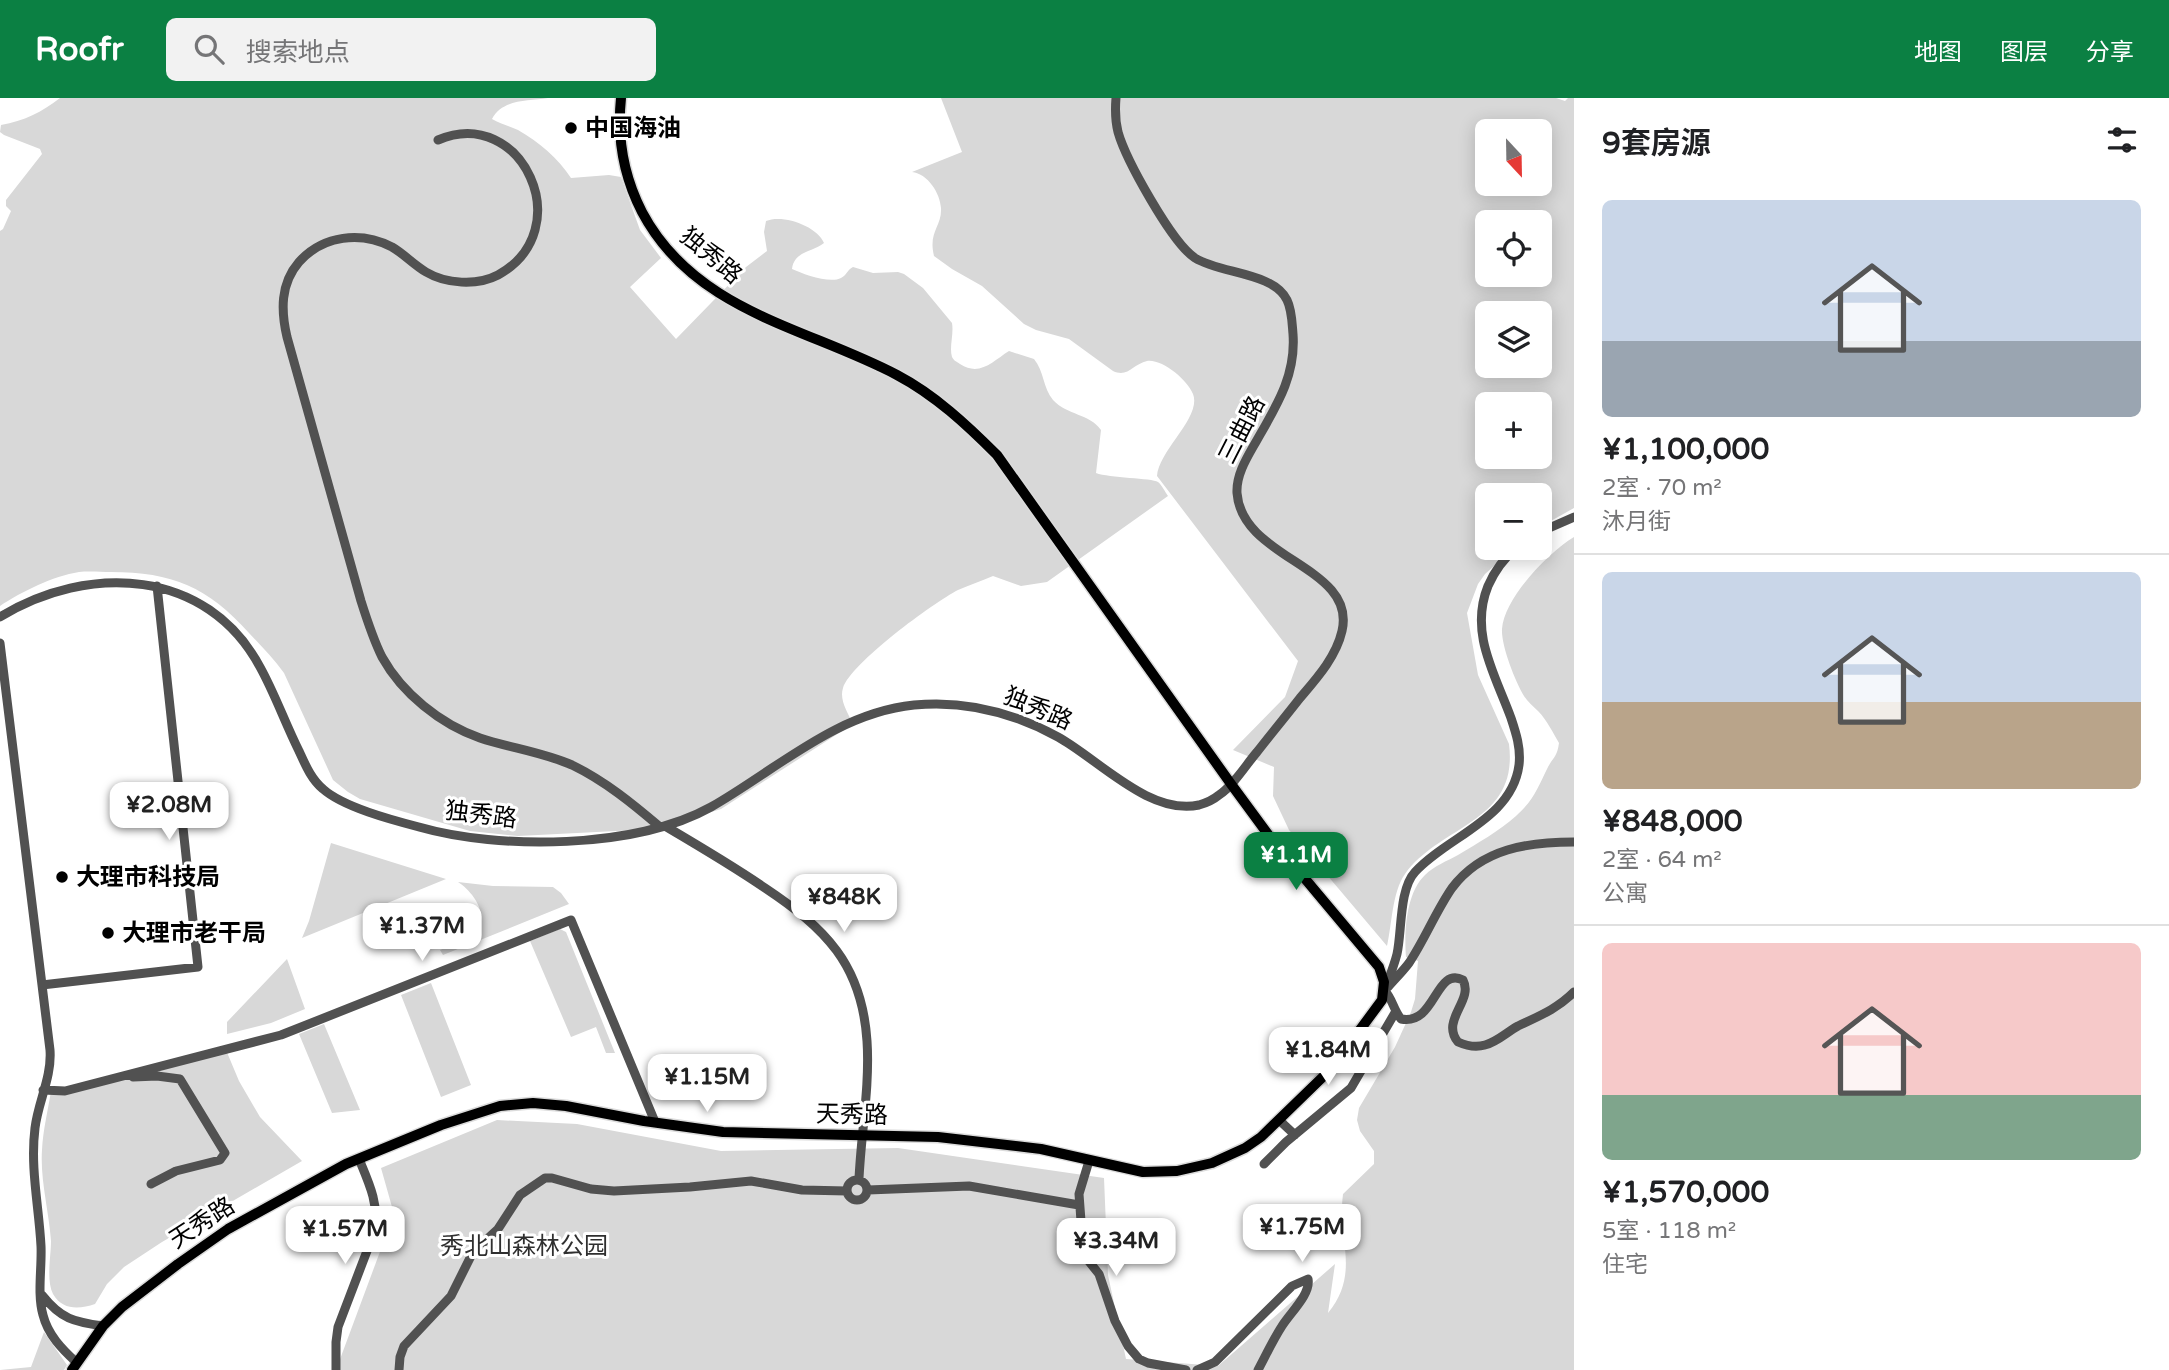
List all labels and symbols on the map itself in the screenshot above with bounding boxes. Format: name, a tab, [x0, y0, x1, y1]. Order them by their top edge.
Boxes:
place label: 中国海油	[585, 114, 681, 143]
north arrow	[1475, 119, 1552, 196]
marker: 中国海油	[563, 120, 579, 136]
street label: 独秀路	[674, 222, 748, 290]
street label: 三曲路	[1213, 391, 1271, 469]
street label: 独秀路	[999, 682, 1077, 736]
pin: ¥2.08M	[112, 782, 226, 842]
street label: 独秀路	[444, 796, 518, 834]
pin: ¥1.1M	[1247, 832, 1345, 892]
place label: 大理市科技局	[76, 863, 220, 892]
marker: 大理市科技局	[54, 869, 70, 885]
pin: ¥848K	[795, 874, 893, 934]
pin: ¥1.37M	[365, 904, 479, 963]
place label: 大理市老干局	[122, 919, 266, 948]
marker: 大理市老干局	[100, 925, 116, 941]
pin: ¥1.84M	[1271, 1028, 1385, 1087]
pin: ¥1.15M	[650, 1054, 764, 1114]
street label: 天秀路	[816, 1100, 888, 1130]
street label: 天秀路	[164, 1191, 240, 1255]
pin: ¥1.75M	[1245, 1204, 1359, 1264]
pin: ¥1.57M	[288, 1206, 402, 1266]
pin: ¥3.34M	[1059, 1218, 1173, 1278]
park label: 秀北山森林公园	[440, 1232, 608, 1261]

